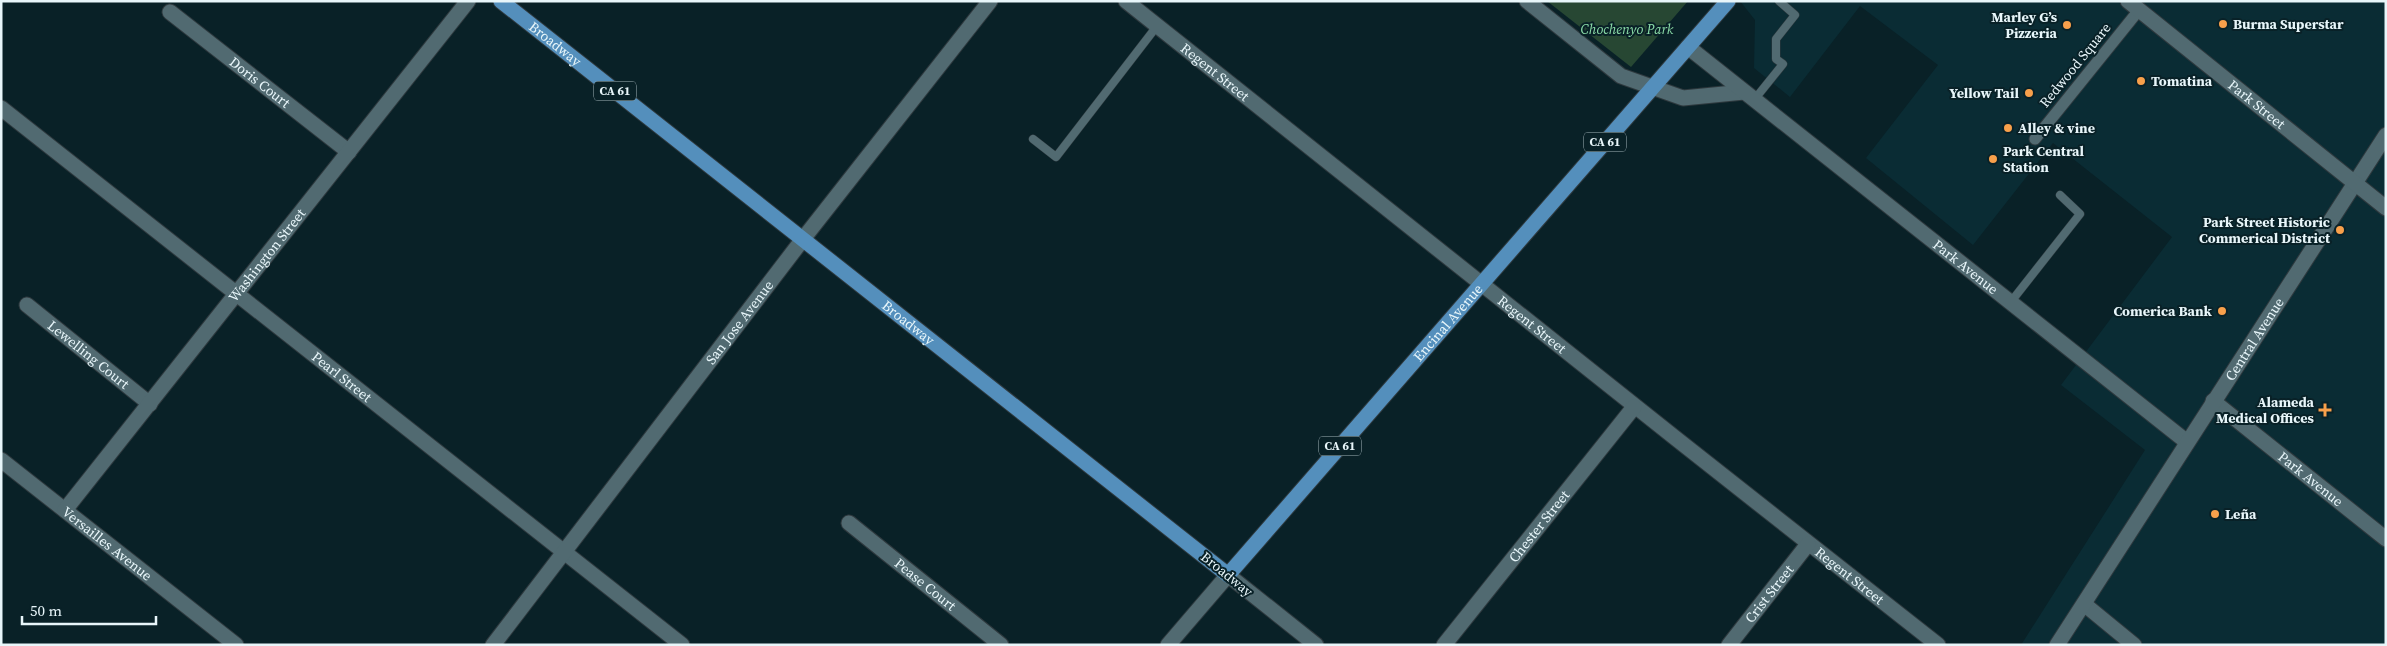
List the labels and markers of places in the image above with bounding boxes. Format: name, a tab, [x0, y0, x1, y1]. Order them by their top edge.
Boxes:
place label: Marley G’s Pizzeria	[1991, 7, 2058, 43]
place label: Burma Superstar	[2233, 14, 2344, 34]
marker: Burma Superstar	[2217, 18, 2229, 30]
marker: Marley G’s Pizzeria	[2061, 19, 2073, 31]
place label: Tomatina	[2151, 71, 2213, 91]
marker: Tomatina	[2135, 75, 2147, 87]
place label: Yellow Tail	[1949, 83, 2019, 103]
marker: Yellow Tail	[2023, 87, 2035, 99]
place label: Alley & vine	[2018, 118, 2095, 138]
marker: Alley & vine	[2002, 122, 2014, 134]
place label: Park Central Station	[2003, 141, 2084, 177]
marker: Park Central Station	[1987, 153, 1999, 165]
place label: Park Street Historic Commerical District	[2199, 212, 2331, 248]
marker: Park Street Historic Commerical District	[2334, 224, 2346, 236]
place label: Comerica Bank	[2113, 301, 2213, 321]
marker: Comerica Bank	[2216, 305, 2228, 317]
place label: Alameda Medical Offices	[2216, 392, 2315, 428]
marker: Alameda Medical Offices	[2318, 403, 2332, 417]
place label: Leña	[2225, 504, 2257, 524]
marker: Leña	[2209, 508, 2221, 520]

